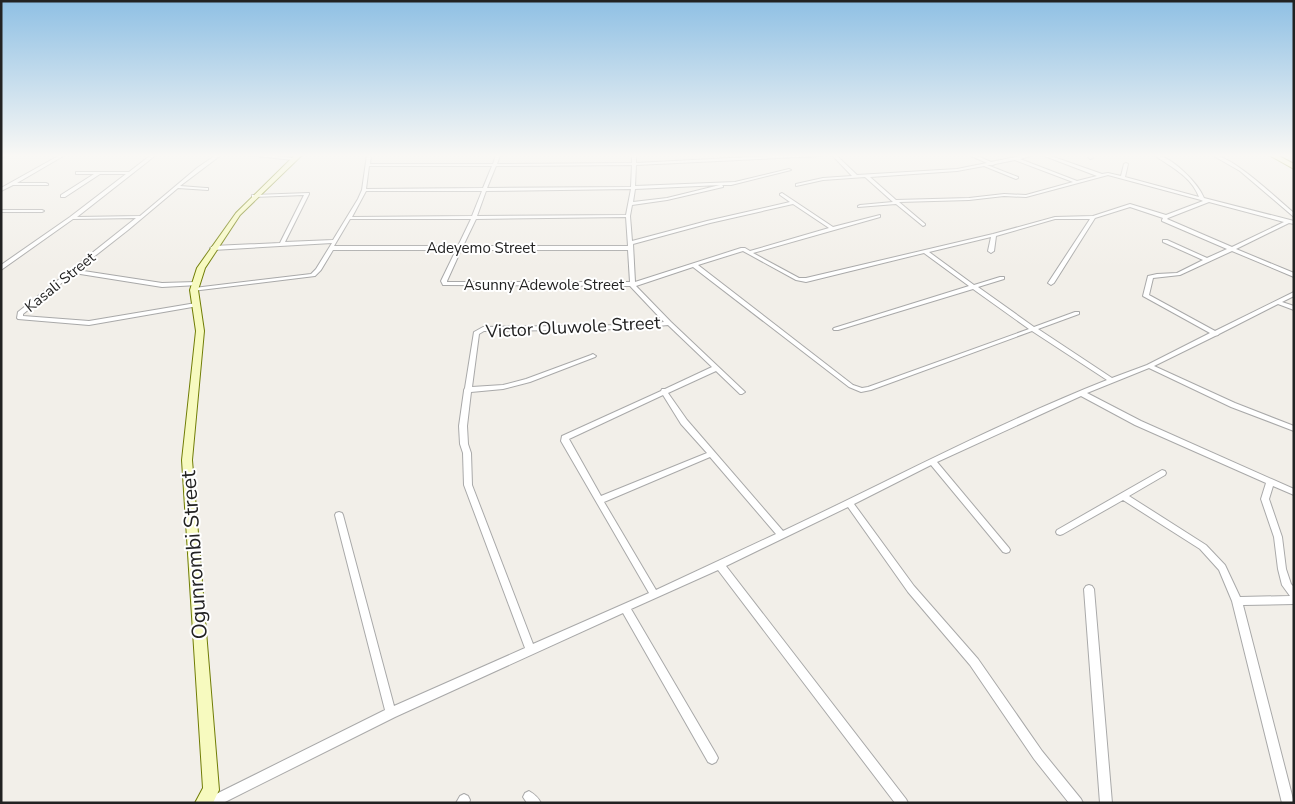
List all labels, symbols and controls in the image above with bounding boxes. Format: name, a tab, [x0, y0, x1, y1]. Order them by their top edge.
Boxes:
street label: Adeyemo Street	[426, 238, 536, 258]
street label: Kasali Street	[21, 247, 100, 317]
street label: Asunny Adewole Street	[464, 275, 625, 295]
street label: Victor Oluwole Street	[484, 310, 662, 344]
street label: Ogunrombi Street	[174, 469, 214, 640]

